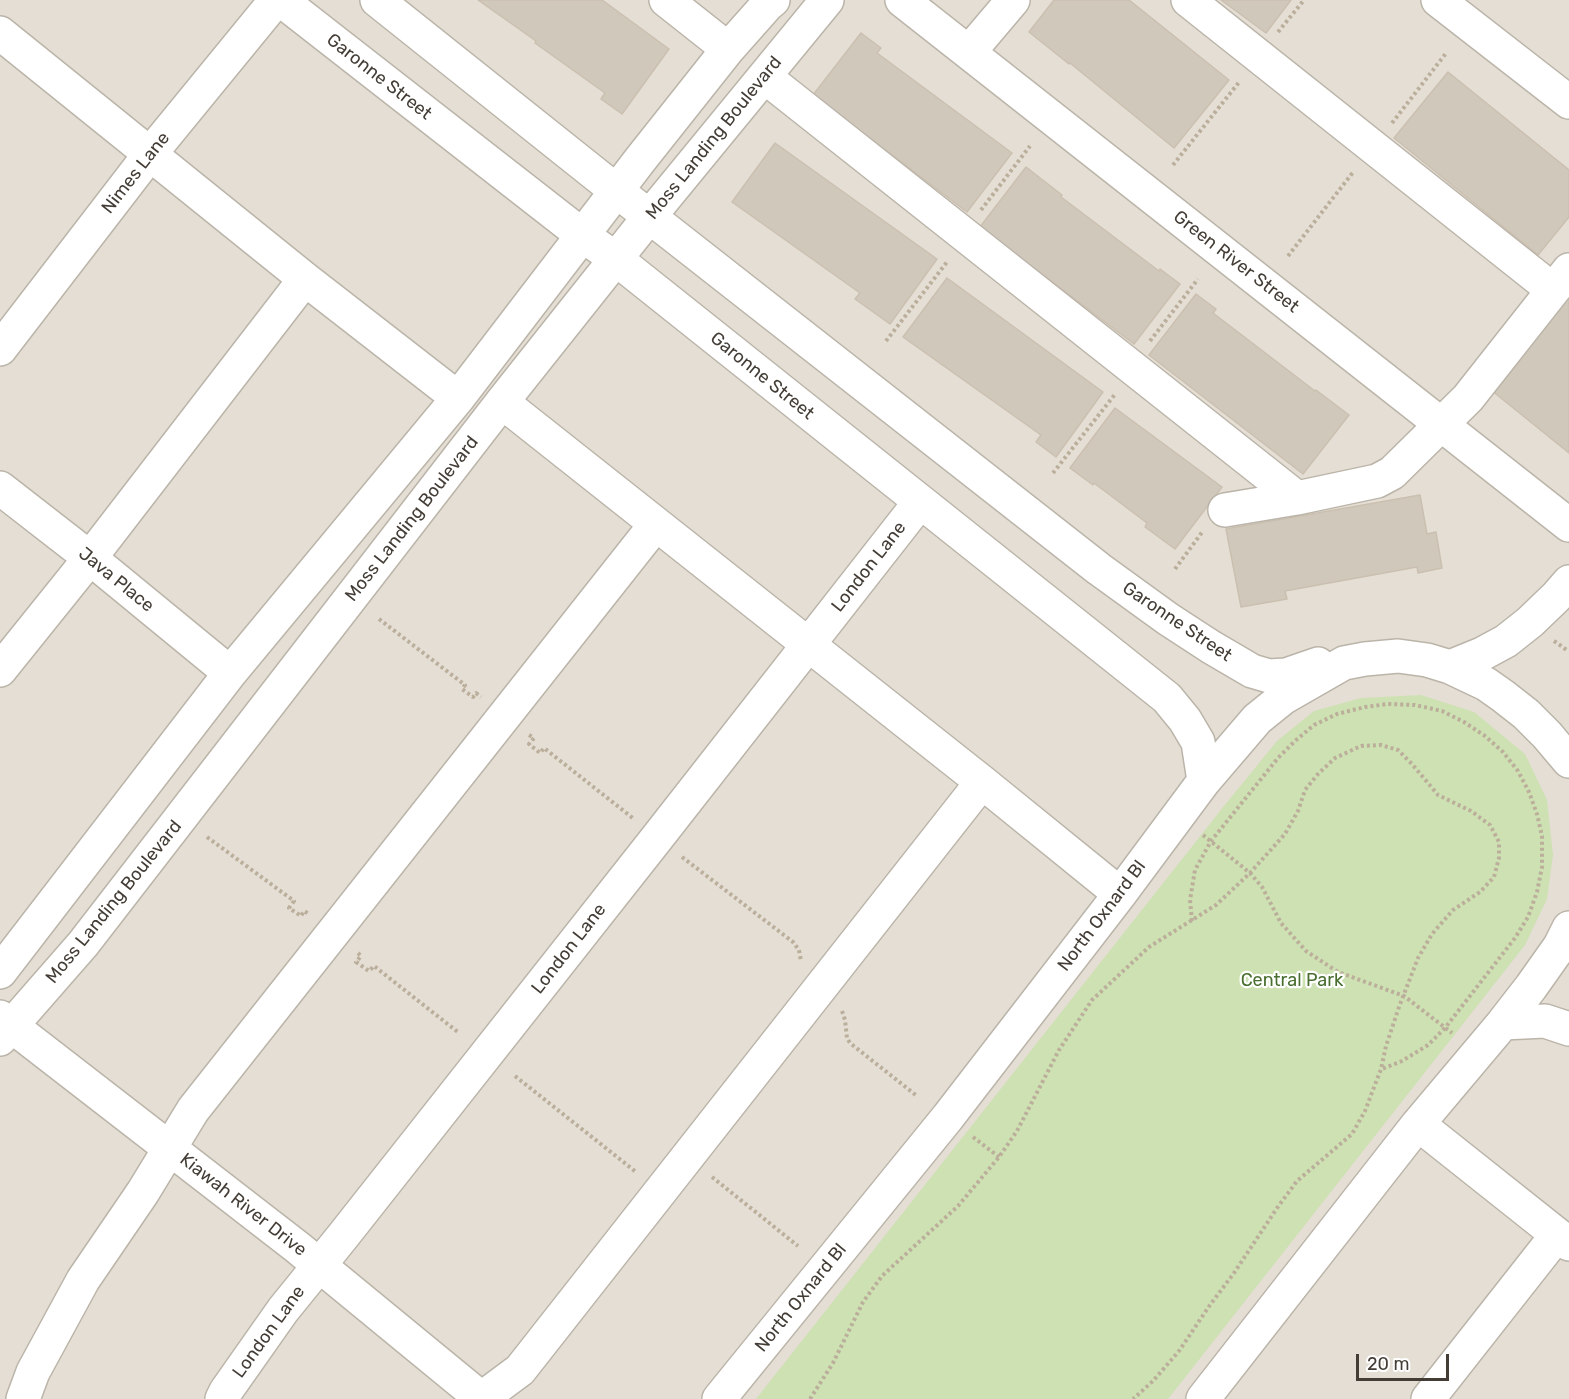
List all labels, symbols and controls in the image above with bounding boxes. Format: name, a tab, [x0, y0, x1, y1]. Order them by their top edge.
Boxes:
street label: Garonne Street	[322, 29, 436, 125]
street label: Moss Landing Boulevard	[642, 52, 786, 224]
street label: Nimes Lane	[97, 128, 175, 218]
street label: Green River Street	[1169, 206, 1303, 318]
street label: Garonne Street	[706, 327, 818, 425]
street label: Moss Landing Boulevard	[341, 432, 483, 606]
street label: London Lane	[827, 518, 911, 616]
street label: Java Place	[74, 543, 158, 617]
street label: Garonne Street	[1118, 577, 1236, 667]
street label: Moss Landing Boulevard	[42, 816, 186, 988]
street label: North Oxnard Bl	[1053, 856, 1151, 976]
street label: London Lane	[527, 900, 611, 998]
park label: Central Park	[1241, 970, 1343, 992]
street label: Kiawah River Drive	[175, 1149, 311, 1261]
street label: North Oxnard Bl	[751, 1240, 851, 1356]
street label: London Lane	[228, 1282, 310, 1382]
scale bar	[1359, 1342, 1452, 1380]
text: 20 m	[1367, 1353, 1409, 1375]

